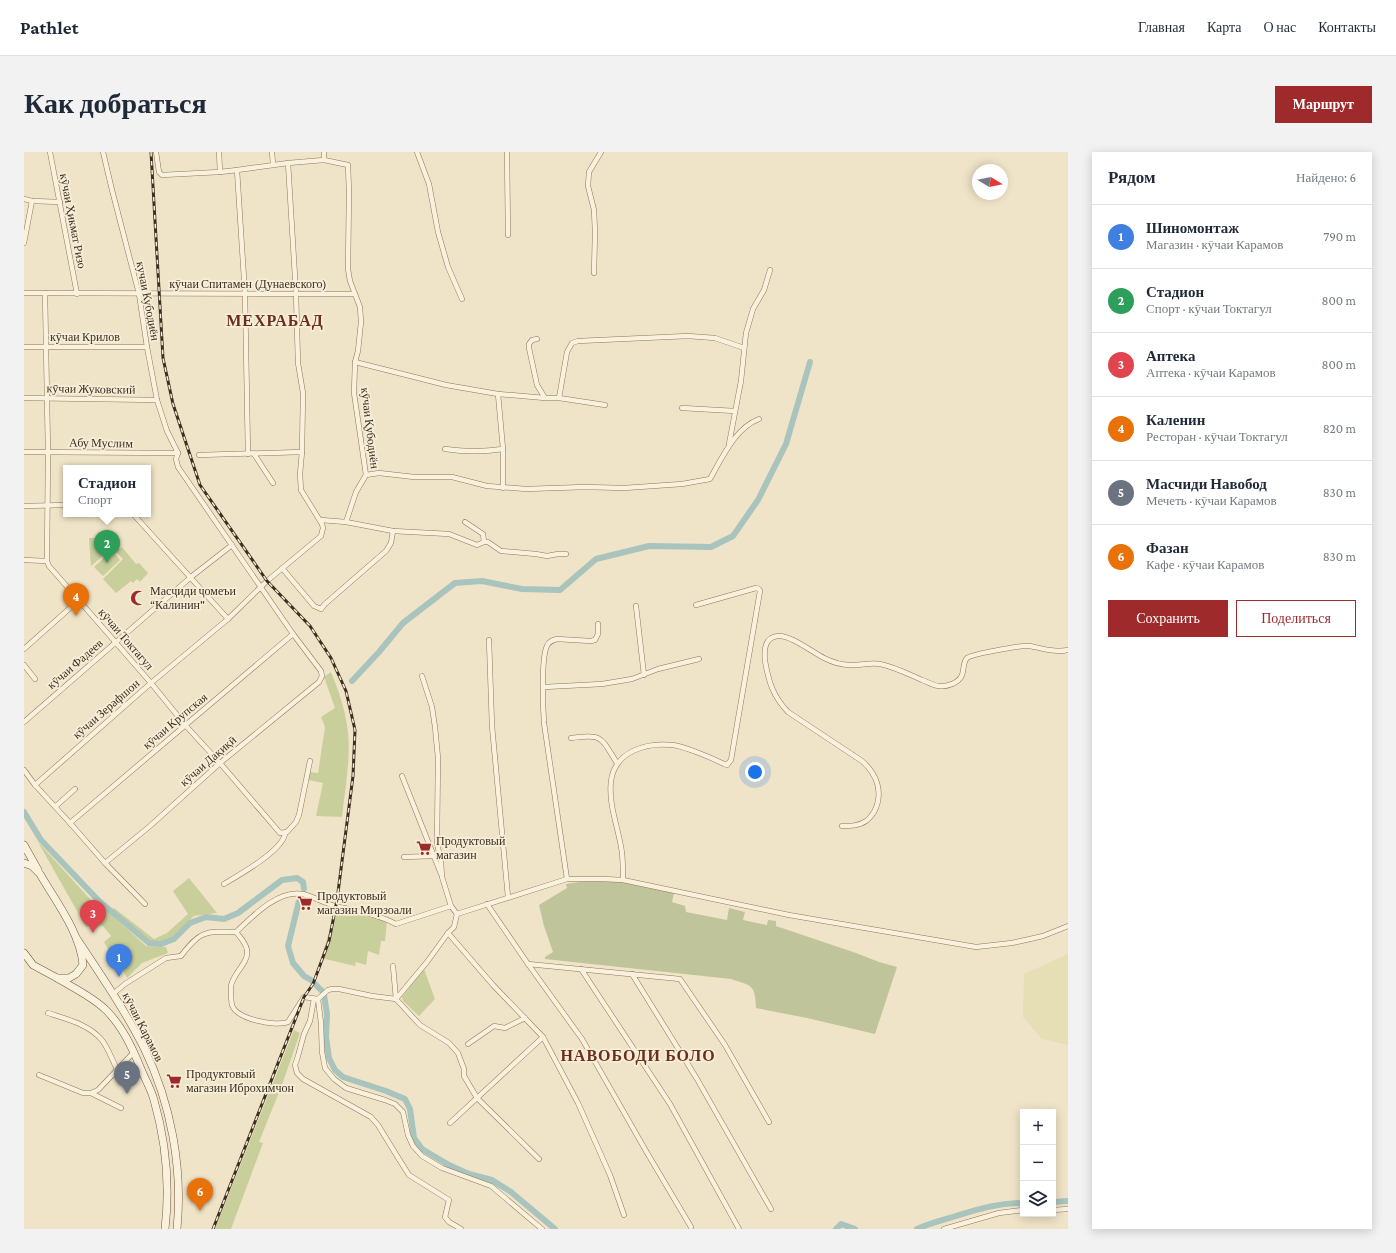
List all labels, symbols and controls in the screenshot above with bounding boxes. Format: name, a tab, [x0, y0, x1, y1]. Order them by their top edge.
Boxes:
text: Pathlet	[20, 17, 78, 38]
text: Главная	[1138, 19, 1185, 35]
text: Карта	[1207, 19, 1242, 35]
text: О нас	[1264, 19, 1296, 35]
text: Контакты	[1318, 19, 1376, 35]
button: Маршрут	[1275, 86, 1372, 123]
text: Как добраться	[24, 88, 207, 119]
north arrow	[972, 164, 1008, 200]
text: Рядом	[1108, 168, 1156, 187]
text: Найдено: 6	[1296, 170, 1356, 185]
street label: кӯчаи Ҳикмат Ризо	[57, 172, 89, 270]
text: Шиномонтаж	[1146, 220, 1239, 236]
text: 1	[1119, 229, 1123, 244]
text: 790 m	[1323, 229, 1356, 244]
text: Магазин · кӯчаи Карамов	[1146, 237, 1283, 252]
street label: кучаи Кубодиён	[133, 260, 163, 342]
street label: кӯчаи Спитамен (Дунаевского)	[169, 277, 327, 291]
text: Стадион	[1146, 284, 1204, 300]
text: 2	[1118, 293, 1124, 308]
text: 800 m	[1321, 293, 1356, 308]
text: Спорт · кӯчаи Токтагул	[1146, 301, 1272, 316]
district label: МЕХРАБАД	[226, 312, 324, 330]
street label: кӯчаи Крилов	[50, 330, 120, 344]
text: Аптека	[1146, 348, 1195, 364]
text: 3	[1118, 357, 1124, 372]
text: 800 m	[1321, 357, 1356, 372]
text: Аптека · кӯчаи Карамов	[1146, 365, 1276, 380]
street label: кӯчаи Жуковский	[46, 381, 136, 397]
street label: кӯчаи Қубодиён	[358, 387, 382, 470]
text: Каленин	[1146, 412, 1205, 428]
text: 4	[1117, 421, 1125, 436]
text: 820 m	[1323, 421, 1356, 436]
text: Ресторан · кӯчаи Токтагул	[1146, 429, 1288, 444]
street label: Абу Муслим	[69, 435, 133, 451]
popup	[63, 465, 151, 517]
text: Стадион	[78, 475, 136, 491]
text: Масчиди Навобод	[1146, 476, 1267, 492]
text: 5	[1118, 485, 1124, 500]
text: 830 m	[1323, 485, 1356, 500]
text: Спорт	[78, 492, 112, 507]
text: Мечеть · кӯчаи Карамов	[1146, 493, 1277, 508]
pin: 2	[94, 530, 120, 563]
text: Фазан	[1146, 540, 1189, 556]
text: 6	[1117, 549, 1125, 564]
text: 830 m	[1323, 549, 1356, 564]
text: Кафе · кӯчаи Карамов	[1146, 557, 1264, 572]
pin: 4	[63, 583, 89, 616]
place label: Масҷиди ҷомеъи “Калинин"	[150, 584, 236, 612]
mosque icon: Масҷиди ҷомеъи “Калинин"	[129, 589, 147, 607]
button: Сохранить	[1108, 600, 1228, 637]
button: Поделиться	[1236, 600, 1356, 637]
street label: кӯчаи Токтагул	[95, 605, 157, 673]
street label: кӯчаи Фадеев	[44, 636, 106, 692]
street label: кӯчаи Зерафшон	[70, 676, 143, 742]
street label: кӯчаи Крупская	[140, 690, 210, 752]
street label: кӯчаи Дақиқӣ	[177, 732, 239, 789]
your location	[745, 762, 765, 782]
place label: Продуктовый магазин	[436, 834, 506, 862]
supermarket icon: Продуктовый магазин	[415, 839, 433, 857]
place label: Продуктовый магазин Мирзоали	[317, 889, 412, 917]
supermarket icon: Продуктовый магазин Мирзоали	[296, 894, 314, 912]
pin: 3	[80, 900, 106, 933]
pin: 1	[106, 944, 132, 977]
street label: кӯчаи Карамов	[120, 990, 167, 1064]
district label: НАВОБОДИ БОЛО	[560, 1047, 716, 1065]
pin: 5	[114, 1061, 140, 1094]
place label: Продуктовый магазин Иброхимчон	[186, 1067, 294, 1095]
supermarket icon: Продуктовый магазин Иброхимчон	[165, 1072, 183, 1090]
map controls	[1020, 1109, 1056, 1217]
button: +	[1020, 1109, 1056, 1145]
button: −	[1020, 1145, 1056, 1181]
pin: 6	[187, 1178, 213, 1211]
button: layers	[1020, 1181, 1056, 1217]

